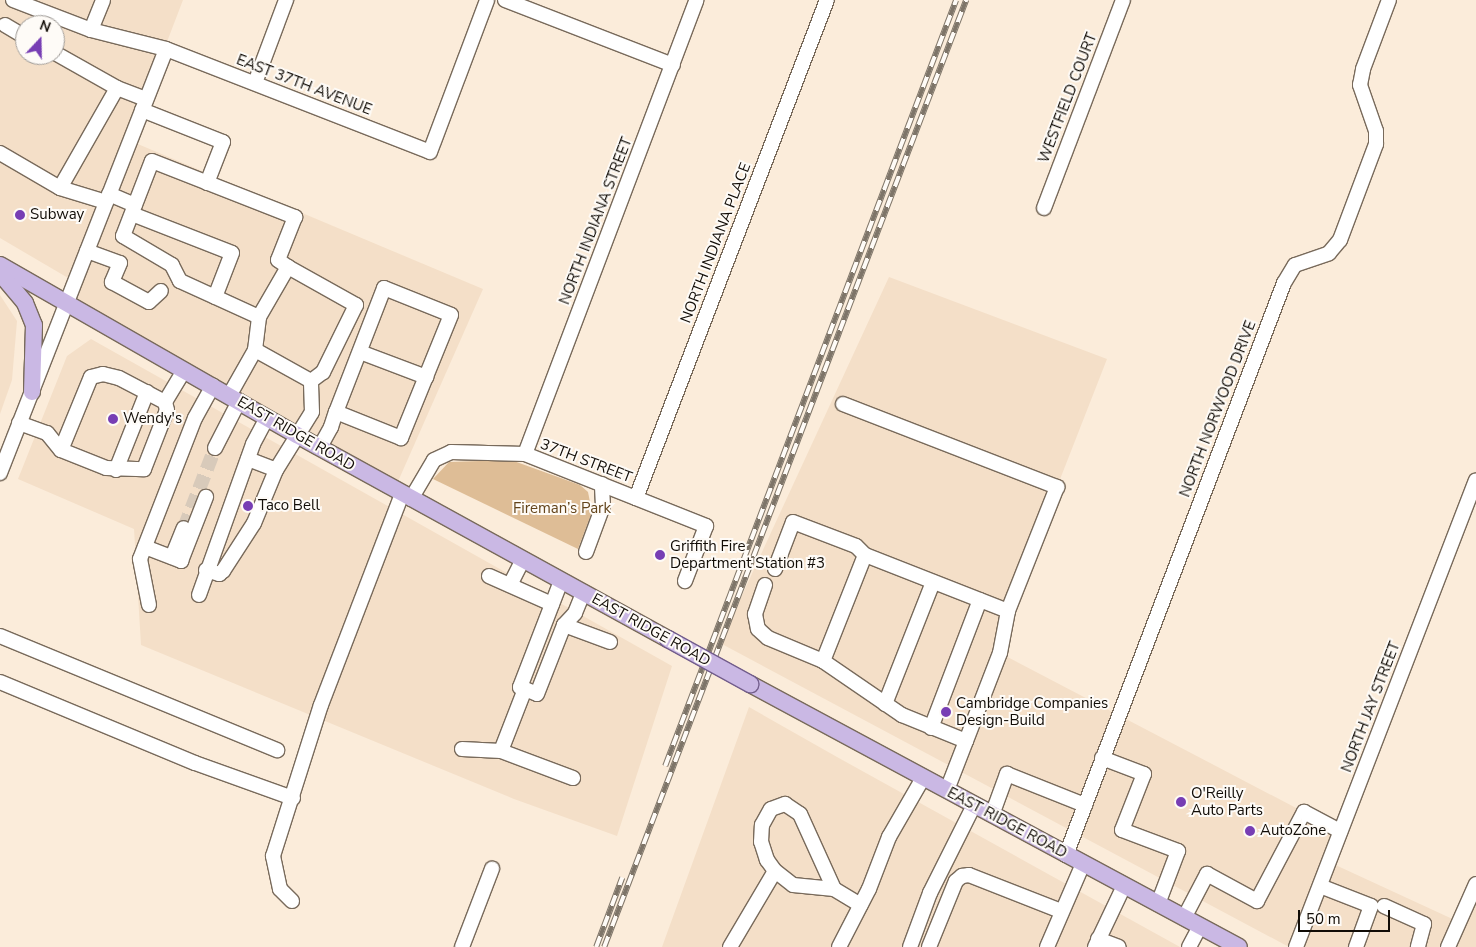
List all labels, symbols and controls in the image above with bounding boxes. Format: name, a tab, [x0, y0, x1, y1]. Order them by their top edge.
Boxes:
north arrow	[15, 15, 65, 65]
text: N	[37, 16, 53, 37]
street label: WESTFIELD COURT	[1035, 30, 1101, 166]
street label: EAST 37TH AVENUE	[234, 51, 374, 119]
street label: NORTH INDIANA STREET	[556, 135, 636, 307]
street label: NORTH INDIANA PLACE	[677, 160, 755, 326]
place label: Subway	[30, 206, 84, 224]
marker: Subway	[14, 209, 26, 221]
street label: NORTH NORWOOD DRIVE	[1176, 318, 1260, 500]
street label: EAST RIDGE ROAD	[234, 393, 358, 475]
place label: Wendy's	[123, 410, 182, 428]
marker: Wendy's	[107, 413, 119, 425]
street label: 37TH STREET	[538, 435, 634, 487]
place label: Taco Bell	[258, 497, 320, 515]
marker: Taco Bell	[242, 500, 254, 512]
park label: Fireman’s Park	[513, 500, 611, 518]
place label: Griffith Fire Department Station #3	[670, 537, 825, 572]
marker: Griffith Fire Department Station #3	[654, 549, 666, 561]
street label: EAST RIDGE ROAD	[588, 590, 714, 670]
street label: NORTH JAY STREET	[1338, 639, 1404, 775]
place label: Cambridge Companies Design-Build	[956, 694, 1108, 729]
marker: Cambridge Companies Design-Build	[940, 706, 952, 718]
street label: EAST RIDGE ROAD	[944, 784, 1070, 862]
place label: O'Reilly Auto Parts	[1191, 784, 1263, 819]
marker: O'Reilly Auto Parts	[1175, 796, 1187, 808]
place label: AutoZone	[1260, 822, 1326, 840]
marker: AutoZone	[1244, 825, 1256, 837]
scale bar	[1301, 900, 1394, 932]
text: 50 m	[1306, 909, 1341, 929]

